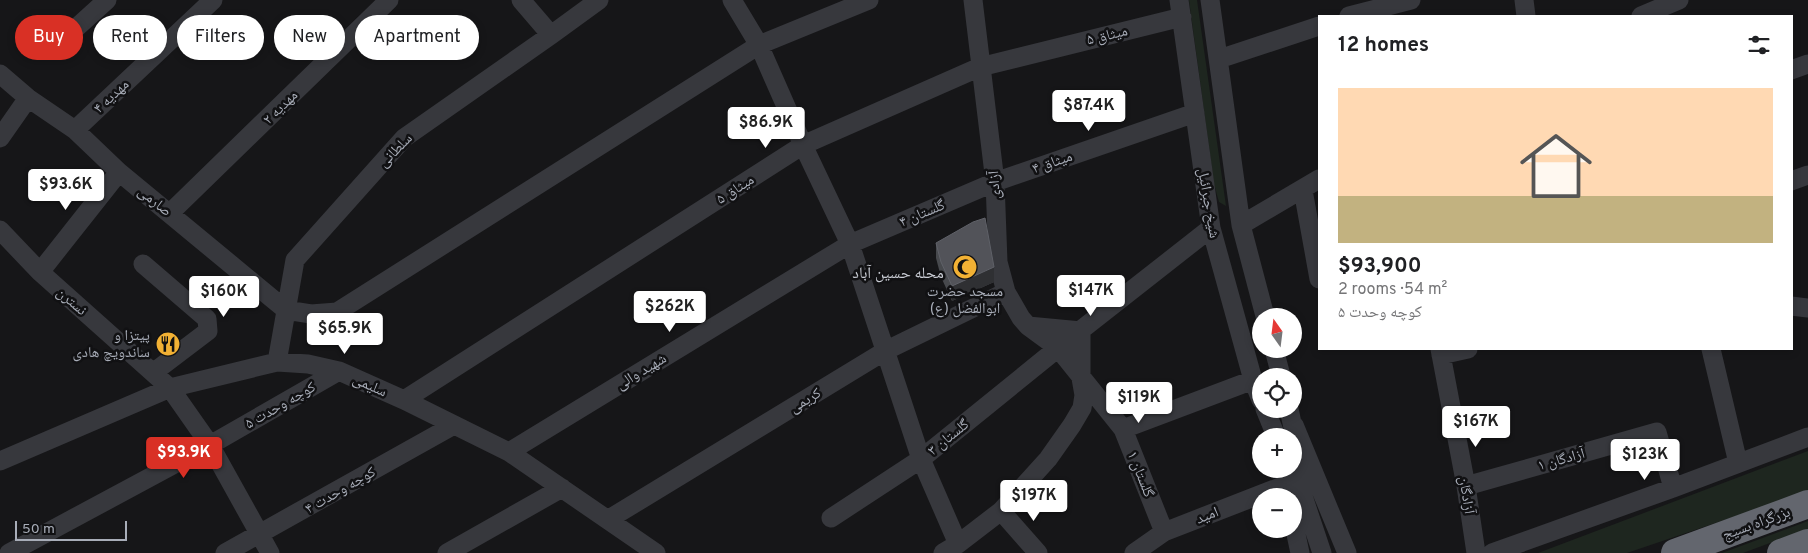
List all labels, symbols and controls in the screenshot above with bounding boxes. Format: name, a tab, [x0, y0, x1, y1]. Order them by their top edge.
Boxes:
chip: Buy	[15, 15, 83, 60]
chip: Rent	[93, 15, 167, 60]
chip: Filters	[177, 15, 264, 60]
chip: New	[274, 15, 345, 60]
chip: Apartment	[355, 15, 479, 60]
street label: میثاق ۵	[1085, 22, 1130, 51]
icon: filters	[1745, 31, 1773, 59]
text: 12 homes	[1338, 32, 1429, 59]
street label: مهدیه ۴	[90, 76, 134, 118]
street label: مهدیه ۲	[259, 87, 303, 129]
pin: $87.4K	[1048, 90, 1130, 132]
text: $87.4K	[1063, 96, 1115, 116]
pin: $86.9K	[725, 106, 807, 149]
text: $86.9K	[739, 113, 793, 133]
icon: home	[1511, 121, 1601, 211]
street label: سلطانی	[375, 130, 417, 172]
street label: میثاق ۴	[1030, 148, 1075, 179]
street label: شیخ جبرائیل	[1192, 167, 1223, 240]
pin: $93.6K	[25, 168, 107, 211]
street label: آزادی	[985, 169, 1006, 200]
street label: میثاق ۵	[713, 171, 758, 210]
text: $93.6K	[39, 175, 93, 195]
street label: صارمی	[133, 183, 175, 222]
street label: گلستان ۴	[897, 196, 949, 233]
text: $93,900	[1338, 253, 1422, 280]
mosque icon: مسجد حضرت ابوالفضل (ع)	[952, 254, 978, 280]
district label: محله حسین آباد	[852, 264, 944, 284]
pin: $147K	[1056, 274, 1126, 317]
pin: $160K	[189, 276, 259, 318]
text: 2 rooms · 54 m²	[1338, 280, 1447, 300]
text: $147K	[1068, 281, 1114, 301]
text: $160K	[200, 282, 248, 302]
place label: مسجد حضرت ابوالفضل (ع)	[927, 283, 1003, 319]
street label: نسترن	[52, 284, 90, 321]
pin: $262K	[635, 290, 705, 333]
text: $262K	[645, 297, 695, 317]
text: کوچه وحدت ۵	[1338, 303, 1422, 323]
north arrow	[1252, 308, 1302, 358]
map controls	[1252, 308, 1302, 538]
pin: $65.9K	[304, 312, 386, 355]
text: $65.9K	[318, 319, 372, 339]
place label: پیتزا و ساندویچ هادی	[73, 327, 150, 363]
restaurant icon: پیتزا و ساندویچ هادی	[155, 331, 181, 357]
street label: شهید والی	[613, 350, 671, 395]
button: locate	[1252, 368, 1302, 418]
street label: سلیمی	[349, 370, 390, 402]
street label: کوچه وحدت ۵	[242, 378, 320, 434]
pin: $119K	[1104, 382, 1174, 424]
street label: کریمی	[786, 384, 825, 418]
text: $119K	[1117, 388, 1161, 408]
pin: $167K	[1441, 406, 1511, 448]
text: $167K	[1453, 412, 1499, 432]
street label: گلستان ۳	[924, 415, 974, 461]
button: +	[1252, 428, 1302, 478]
pin: $93.9K	[143, 436, 225, 479]
pin: $123K	[1610, 438, 1680, 481]
text: $93.9K	[157, 443, 211, 463]
street label: آزادگان ۱	[1536, 444, 1588, 476]
text: $123K	[1622, 445, 1668, 465]
street label: گلستان ۱	[1122, 449, 1158, 501]
street label: کوچه وحدت ۴	[302, 463, 380, 519]
street label: آزادگان	[1453, 475, 1478, 517]
pin: $197K	[999, 480, 1069, 522]
text: $197K	[1011, 486, 1057, 506]
button: −	[1252, 488, 1302, 538]
street label: امید	[1193, 503, 1222, 529]
street label: بزرگراه بسیج	[1720, 503, 1793, 545]
scale bar	[15, 518, 128, 541]
text: 50 m	[22, 521, 55, 538]

